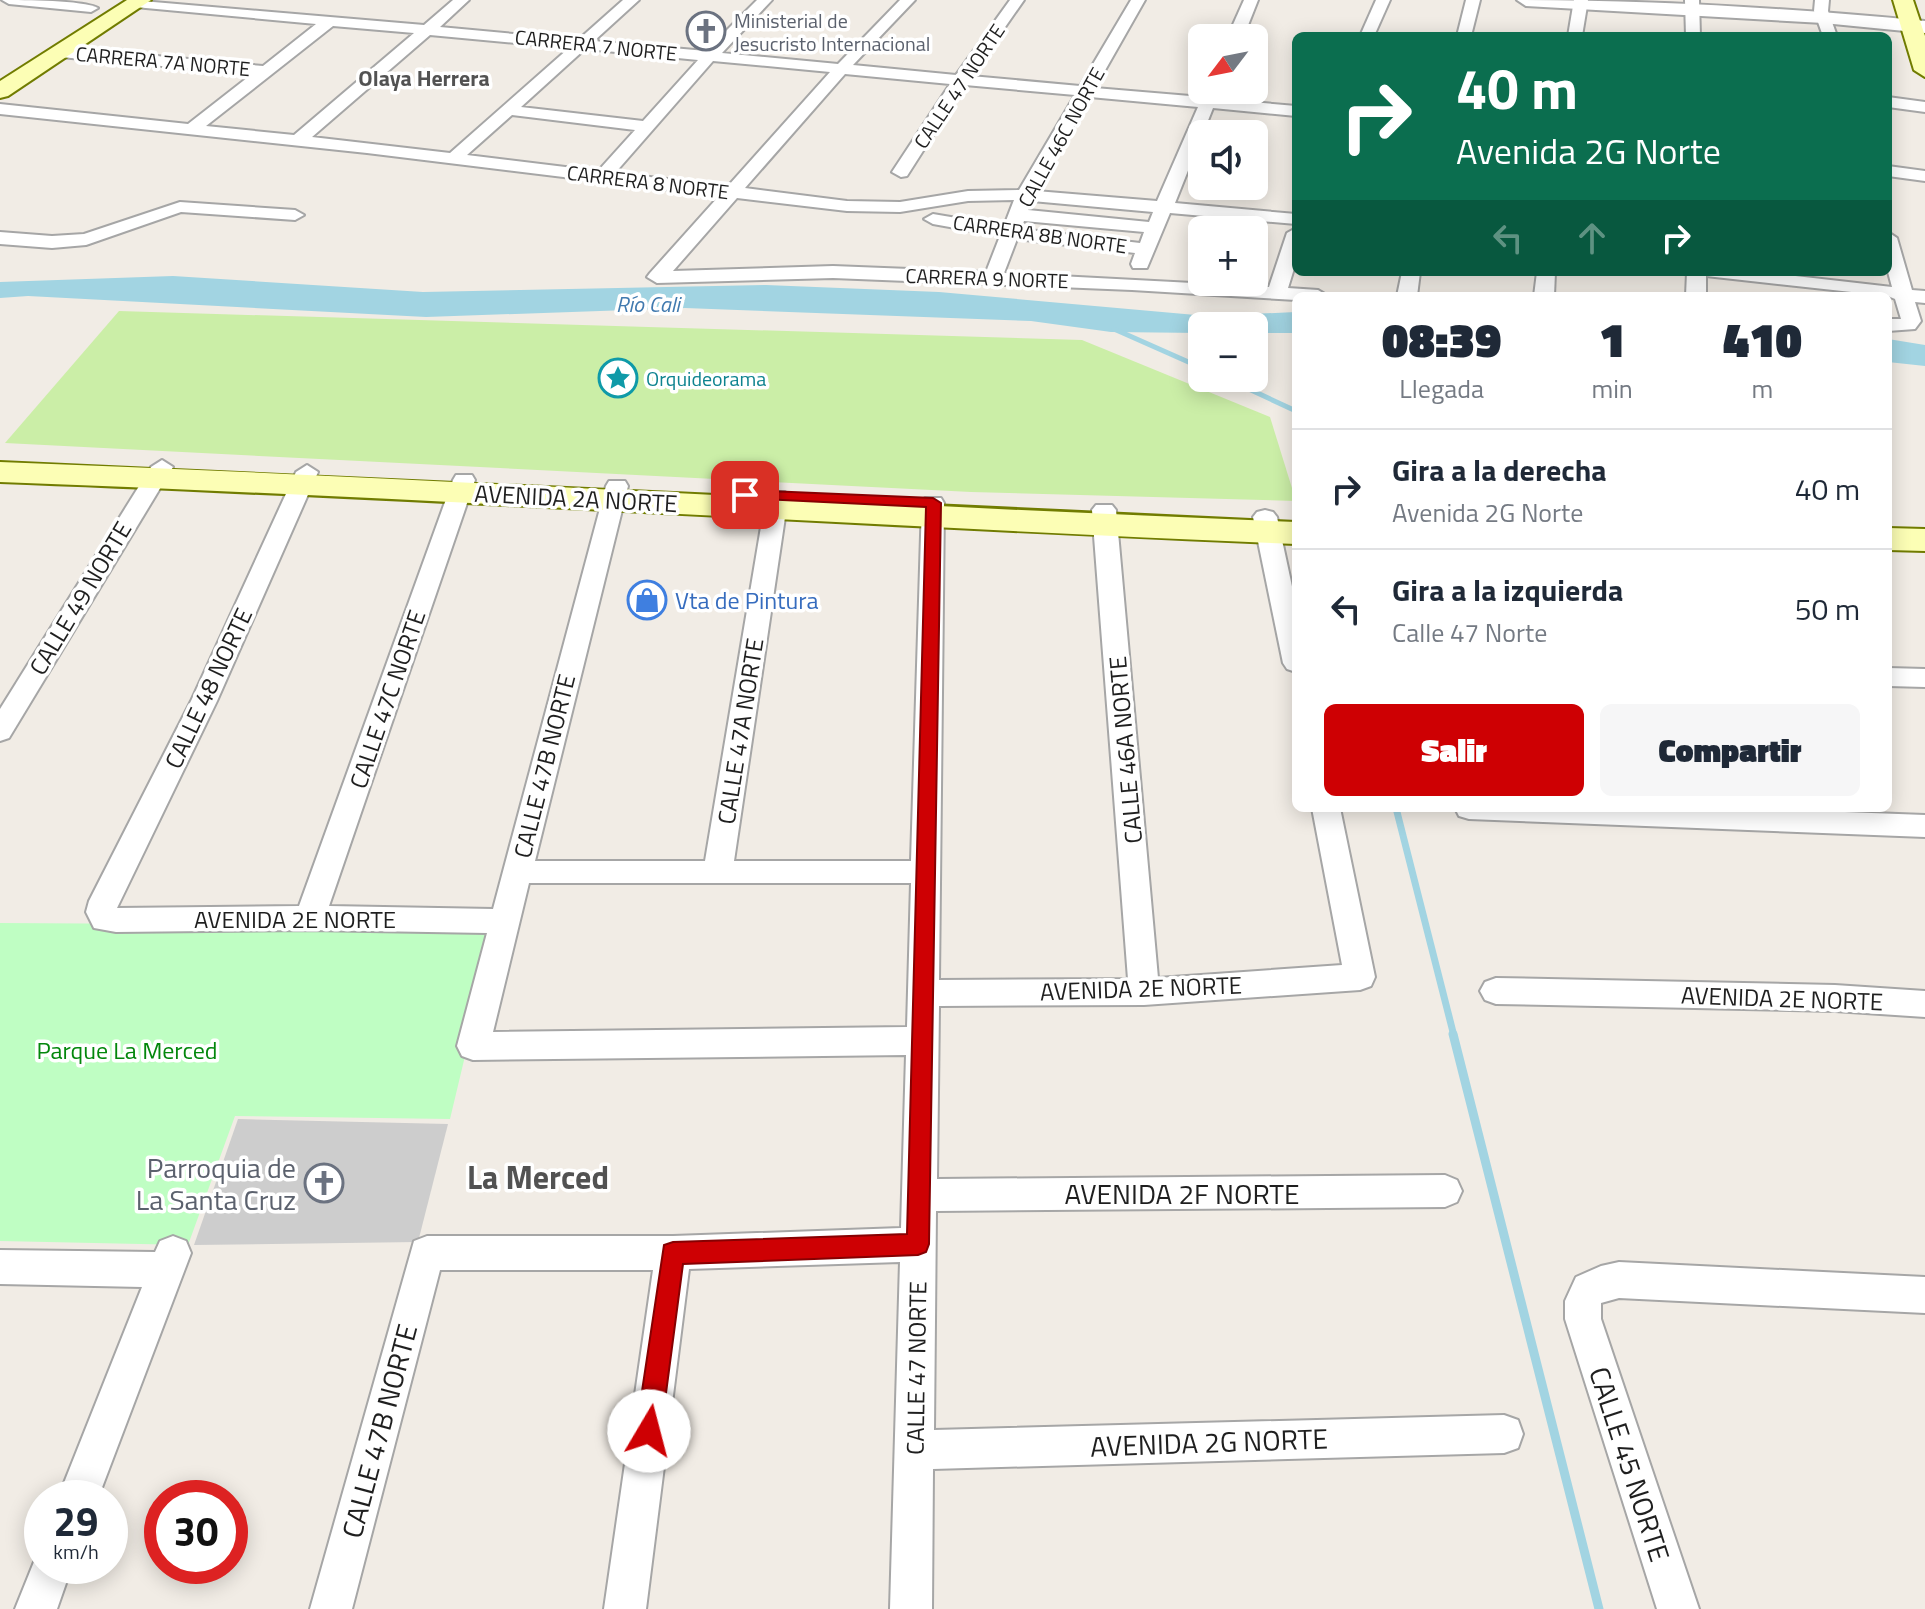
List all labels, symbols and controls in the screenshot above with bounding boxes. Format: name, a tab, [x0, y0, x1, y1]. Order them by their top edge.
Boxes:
place label: Ministerial de Jesucristo Internacional	[734, 5, 930, 59]
church icon: Ministerial de Jesucristo Internacional	[685, 10, 727, 52]
street label: CALLE 47 NORTE	[906, 17, 1012, 155]
street label: CARRERA 7 NORTE	[513, 21, 679, 69]
north arrow	[1188, 24, 1268, 104]
map controls	[1188, 24, 1268, 392]
street label: CARRERA 7A NORTE	[75, 38, 251, 84]
text: 40 m	[1456, 46, 1578, 131]
district label: Olaya Herrera	[358, 61, 490, 95]
street label: CALLE 46C NORTE	[1010, 61, 1112, 213]
icon: right	[1324, 64, 1428, 168]
button: sound	[1188, 120, 1268, 200]
text: Avenida 2G Norte	[1456, 123, 1721, 178]
street label: CARRERA 8 NORTE	[565, 157, 731, 207]
street label: CARRERA 8B NORTE	[951, 206, 1129, 262]
button: +	[1188, 216, 1268, 296]
icon: left	[1486, 216, 1530, 260]
icon: ahead	[1570, 216, 1614, 260]
icon: right	[1654, 216, 1698, 260]
street label: CARRERA 9 NORTE	[905, 260, 1069, 296]
water label: Río Cali	[616, 287, 682, 321]
text: 08:39	[1382, 303, 1501, 376]
text: 1	[1599, 303, 1625, 376]
text: 410	[1723, 303, 1802, 376]
button: −	[1188, 312, 1268, 392]
place icon: Orquideorama	[597, 357, 639, 399]
place label: Orquideorama	[646, 363, 766, 394]
text: Llegada	[1399, 369, 1484, 408]
text: min	[1591, 369, 1633, 408]
text: m	[1752, 369, 1773, 408]
text: Gira a la derecha	[1392, 447, 1607, 493]
pin	[711, 461, 779, 529]
text: 40 m	[1795, 466, 1860, 512]
icon: right	[1324, 467, 1368, 511]
icon: arrive	[723, 473, 767, 517]
street label: AVENIDA 2A NORTE	[474, 475, 678, 521]
text: Avenida 2G Norte	[1392, 493, 1583, 532]
street label: CALLE 49 NORTE	[20, 514, 140, 682]
text: Gira a la izquierda	[1392, 567, 1623, 613]
shop icon: Vta de Pintura	[626, 579, 668, 621]
place label: Vta de Pintura	[675, 582, 819, 618]
text: 50 m	[1795, 586, 1860, 632]
icon: left	[1324, 587, 1368, 631]
street label: CALLE 48 NORTE	[155, 602, 261, 774]
street label: CALLE 47C NORTE	[340, 605, 434, 793]
text: Calle 47 Norte	[1392, 613, 1547, 652]
street label: CALLE 47A NORTE	[708, 635, 772, 827]
street label: CALLE 46A NORTE	[1099, 655, 1151, 845]
street label: CALLE 47B NORTE	[504, 670, 584, 862]
button: Salir	[1324, 704, 1584, 796]
button: Compartir	[1600, 704, 1860, 796]
street label: AVENIDA 2E NORTE	[194, 901, 396, 937]
street label: AVENIDA 2E NORTE	[1039, 966, 1243, 1010]
street label: AVENIDA 2E NORTE	[1680, 976, 1884, 1020]
park label: Parque La Merced	[36, 1032, 218, 1068]
place label: Parroquia de La Santa Cruz	[136, 1146, 296, 1221]
district label: La Merced	[467, 1153, 609, 1201]
church icon: Parroquia de La Santa Cruz	[303, 1162, 345, 1204]
street label: AVENIDA 2F NORTE	[1064, 1172, 1300, 1215]
street label: CALLE 47 NORTE	[896, 1281, 936, 1455]
street label: CALLE 47B NORTE	[330, 1319, 428, 1543]
street label: CALLE 45 NORTE	[1578, 1361, 1682, 1567]
position arrow	[607, 1389, 691, 1473]
street label: AVENIDA 2G NORTE	[1089, 1416, 1329, 1468]
speed limit sign: 30	[144, 1480, 248, 1584]
text: 29	[54, 1491, 98, 1552]
text: km/h	[53, 1536, 99, 1567]

